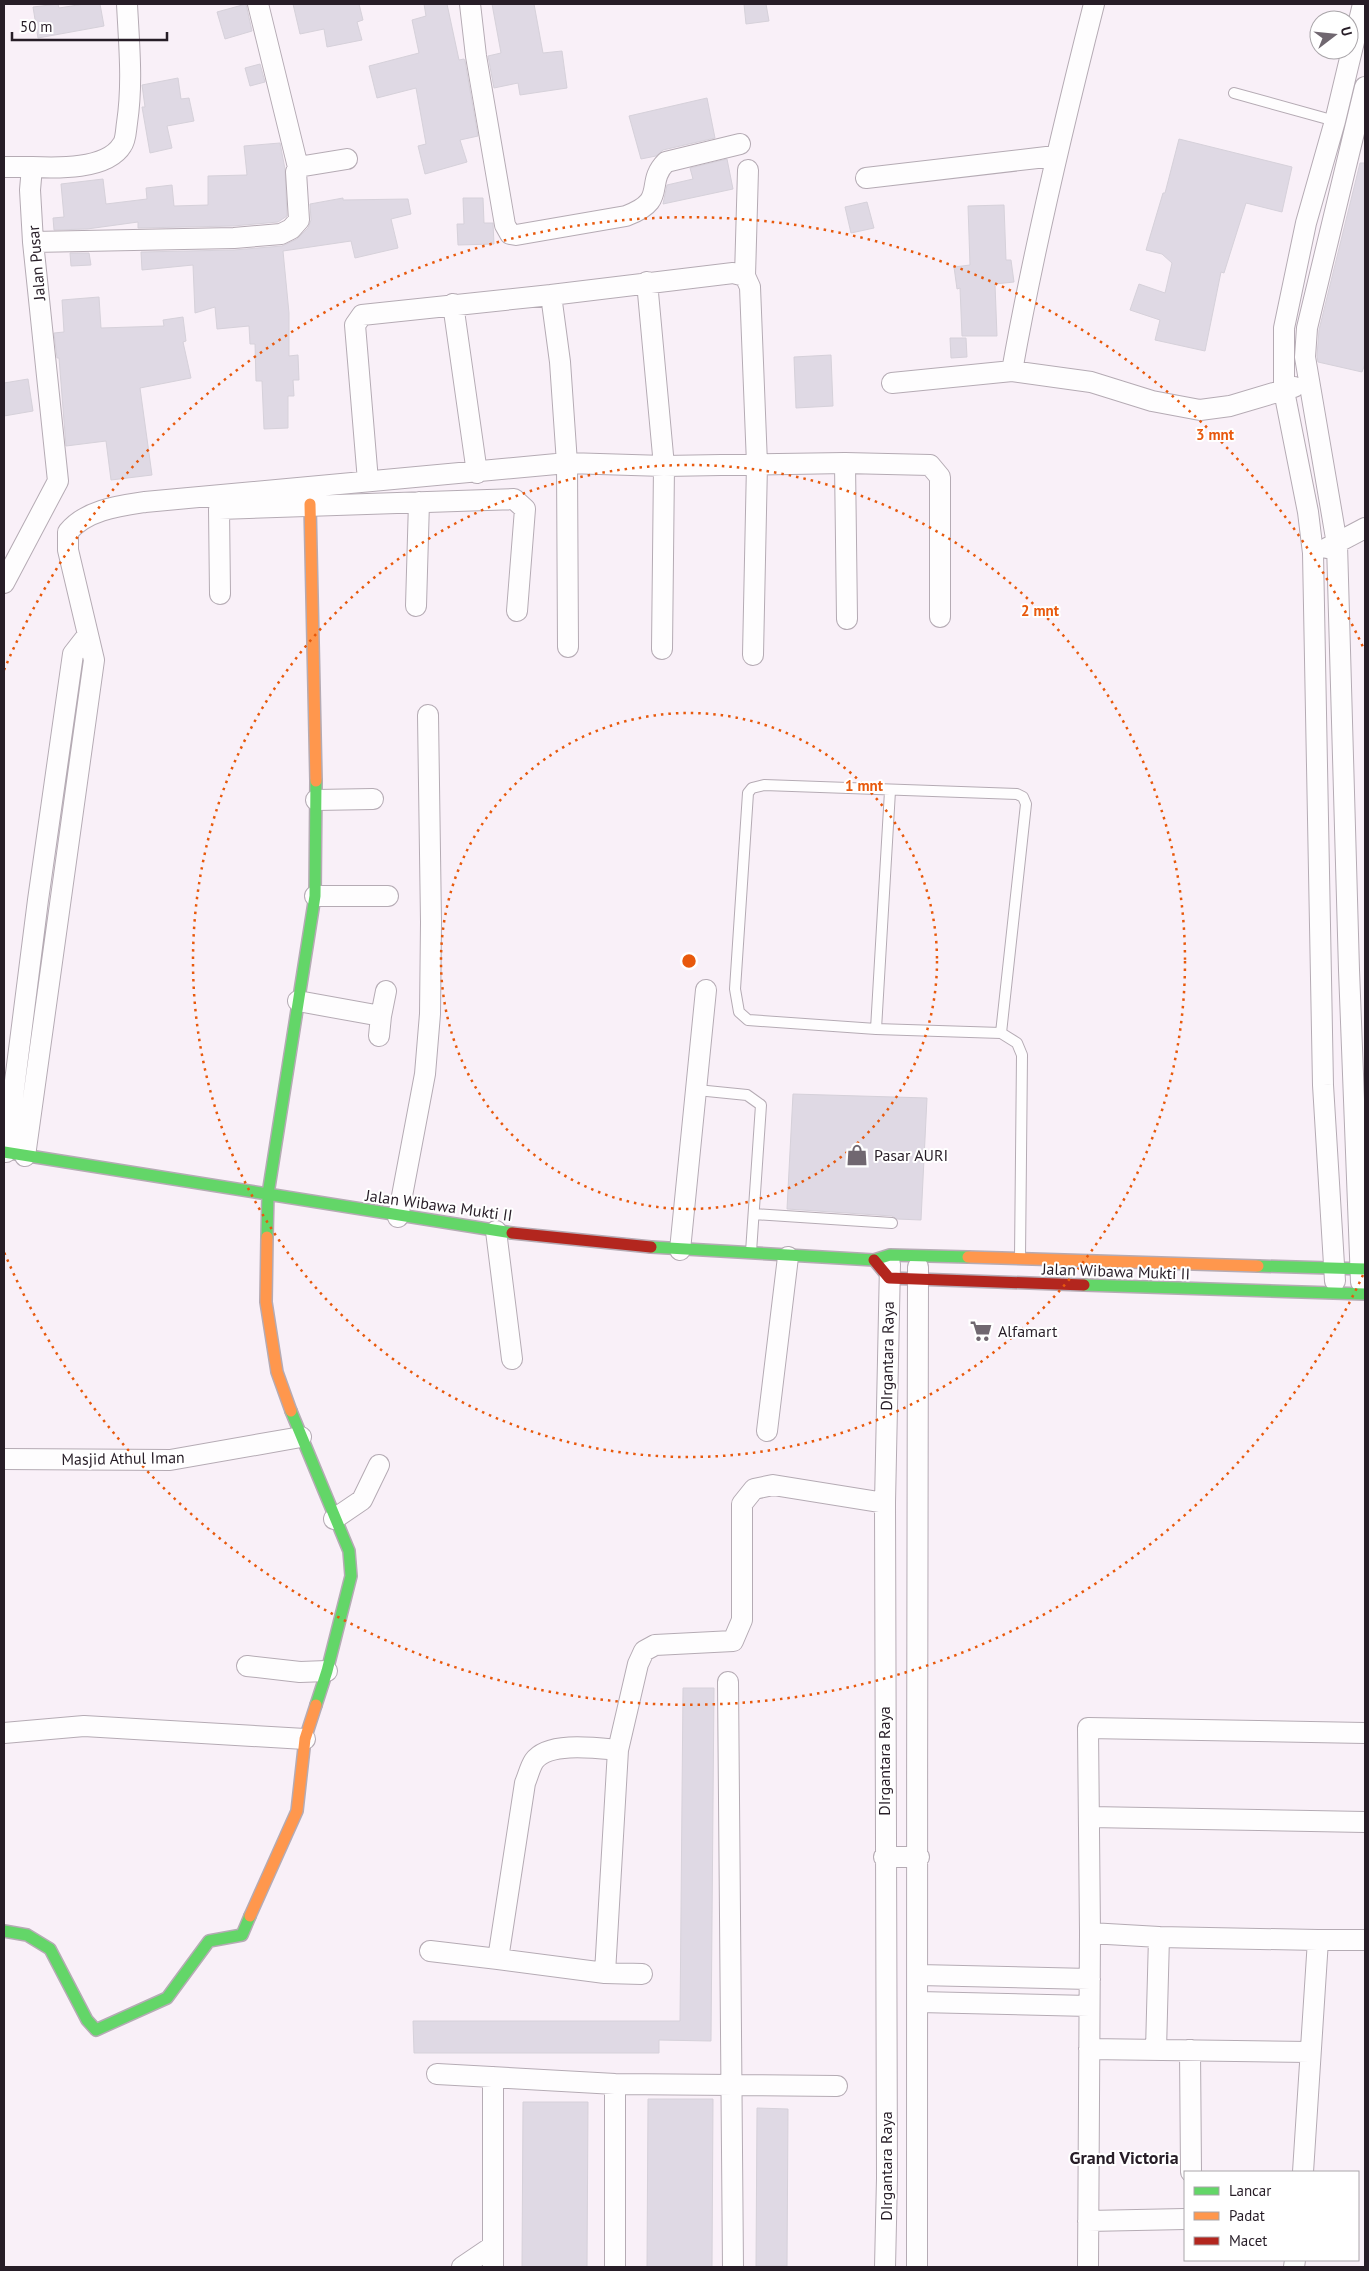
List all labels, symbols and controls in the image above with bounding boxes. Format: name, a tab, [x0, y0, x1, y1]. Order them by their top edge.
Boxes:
scale bar	[12, 10, 168, 42]
north arrow	[1309, 10, 1359, 60]
text: 50 m	[20, 17, 53, 36]
text: U	[1337, 25, 1356, 38]
street label: Jalan Pusar	[23, 224, 49, 302]
text: 3 mnt	[1196, 425, 1235, 444]
text: 2 mnt	[1021, 601, 1060, 620]
text: 1 mnt	[845, 776, 884, 795]
centre of rings	[680, 952, 698, 970]
shop icon: Pasar AURI	[844, 1142, 870, 1168]
place label: Pasar AURI	[874, 1145, 948, 1165]
street label: Jalan Wibawa Mukti II	[363, 1185, 514, 1225]
street label: Jalan Wibawa Mukti II	[1041, 1258, 1190, 1284]
street label: DIrgantara Raya	[876, 1301, 898, 1411]
supermarket icon: Alfamart	[968, 1318, 994, 1344]
place label: Alfamart	[998, 1321, 1058, 1341]
street label: Masjid Athul Iman	[61, 1447, 185, 1469]
street label: DIrgantara Raya	[874, 1706, 894, 1816]
street label: DIrgantara Raya	[876, 2111, 896, 2221]
district label: Grand Victoria	[1069, 2146, 1179, 2169]
legend	[1184, 2171, 1359, 2261]
text: Lancar	[1229, 2181, 1271, 2200]
text: Padat	[1229, 2206, 1265, 2225]
text: Macet	[1229, 2231, 1267, 2250]

